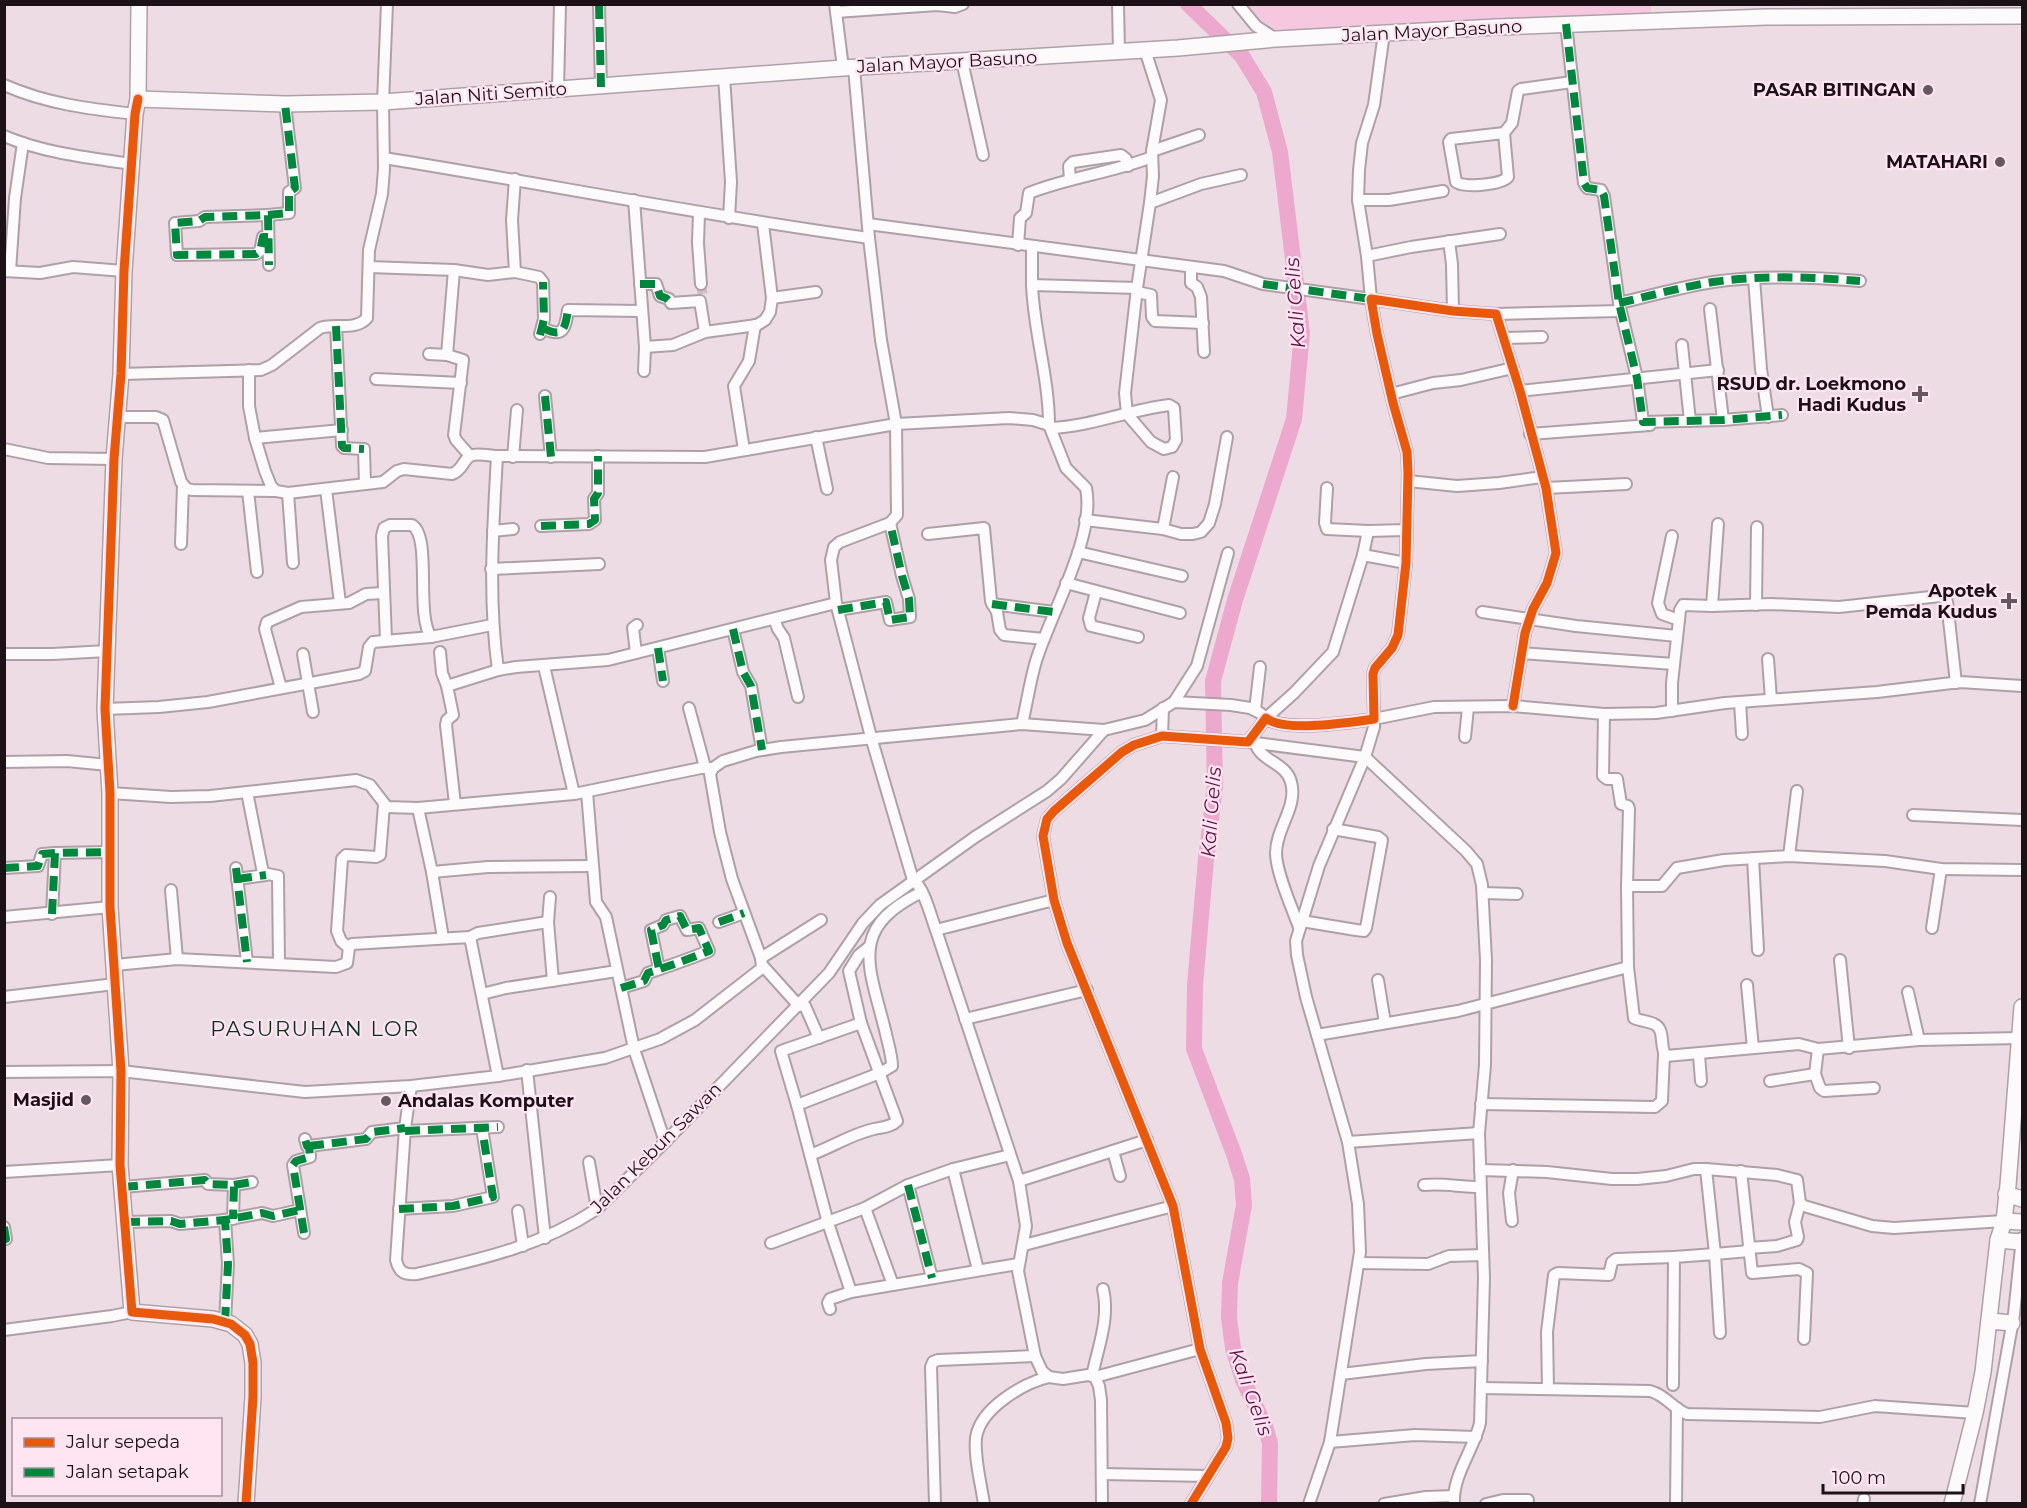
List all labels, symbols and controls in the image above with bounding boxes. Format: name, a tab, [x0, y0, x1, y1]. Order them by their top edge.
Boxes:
street label: Jalan Mayor Basuno	[1340, 15, 1523, 47]
street label: Jalan Mayor Basuno	[855, 46, 1038, 78]
street label: Jalan Niti Semito	[413, 78, 568, 110]
place label: PASAR BITINGAN	[1753, 79, 1916, 101]
marker: PASAR BITINGAN	[1921, 83, 1935, 97]
place label: MATAHARI	[1886, 151, 1988, 173]
marker: MATAHARI	[1993, 155, 2007, 169]
water label: Kali Gelis	[1280, 256, 1310, 349]
place label: RSUD dr. Loekmono Hadi Kudus	[1717, 373, 1906, 416]
marker: RSUD dr. Loekmono Hadi Kudus	[1911, 385, 1929, 403]
place label: Apotek Pemda Kudus	[1865, 580, 1997, 623]
marker: Apotek Pemda Kudus	[2002, 594, 2016, 608]
water label: Kali Gelis	[1196, 765, 1226, 858]
district label: PASURUHAN LOR	[210, 1016, 420, 1041]
street label: Jalan Kebun Sawan	[585, 1078, 726, 1219]
place label: Masjid	[13, 1089, 74, 1111]
place label: Andalas Komputer	[397, 1090, 574, 1112]
marker: Masjid	[79, 1093, 93, 1107]
marker: Andalas Komputer	[379, 1094, 393, 1108]
water label: Kali Gelis	[1224, 1345, 1278, 1439]
legend	[12, 1418, 222, 1496]
text: Jalur sepeda	[65, 1431, 180, 1453]
scale bar	[1823, 1457, 1962, 1495]
text: Jalan setapak	[65, 1461, 189, 1483]
text: 100 m	[1832, 1467, 1886, 1489]

